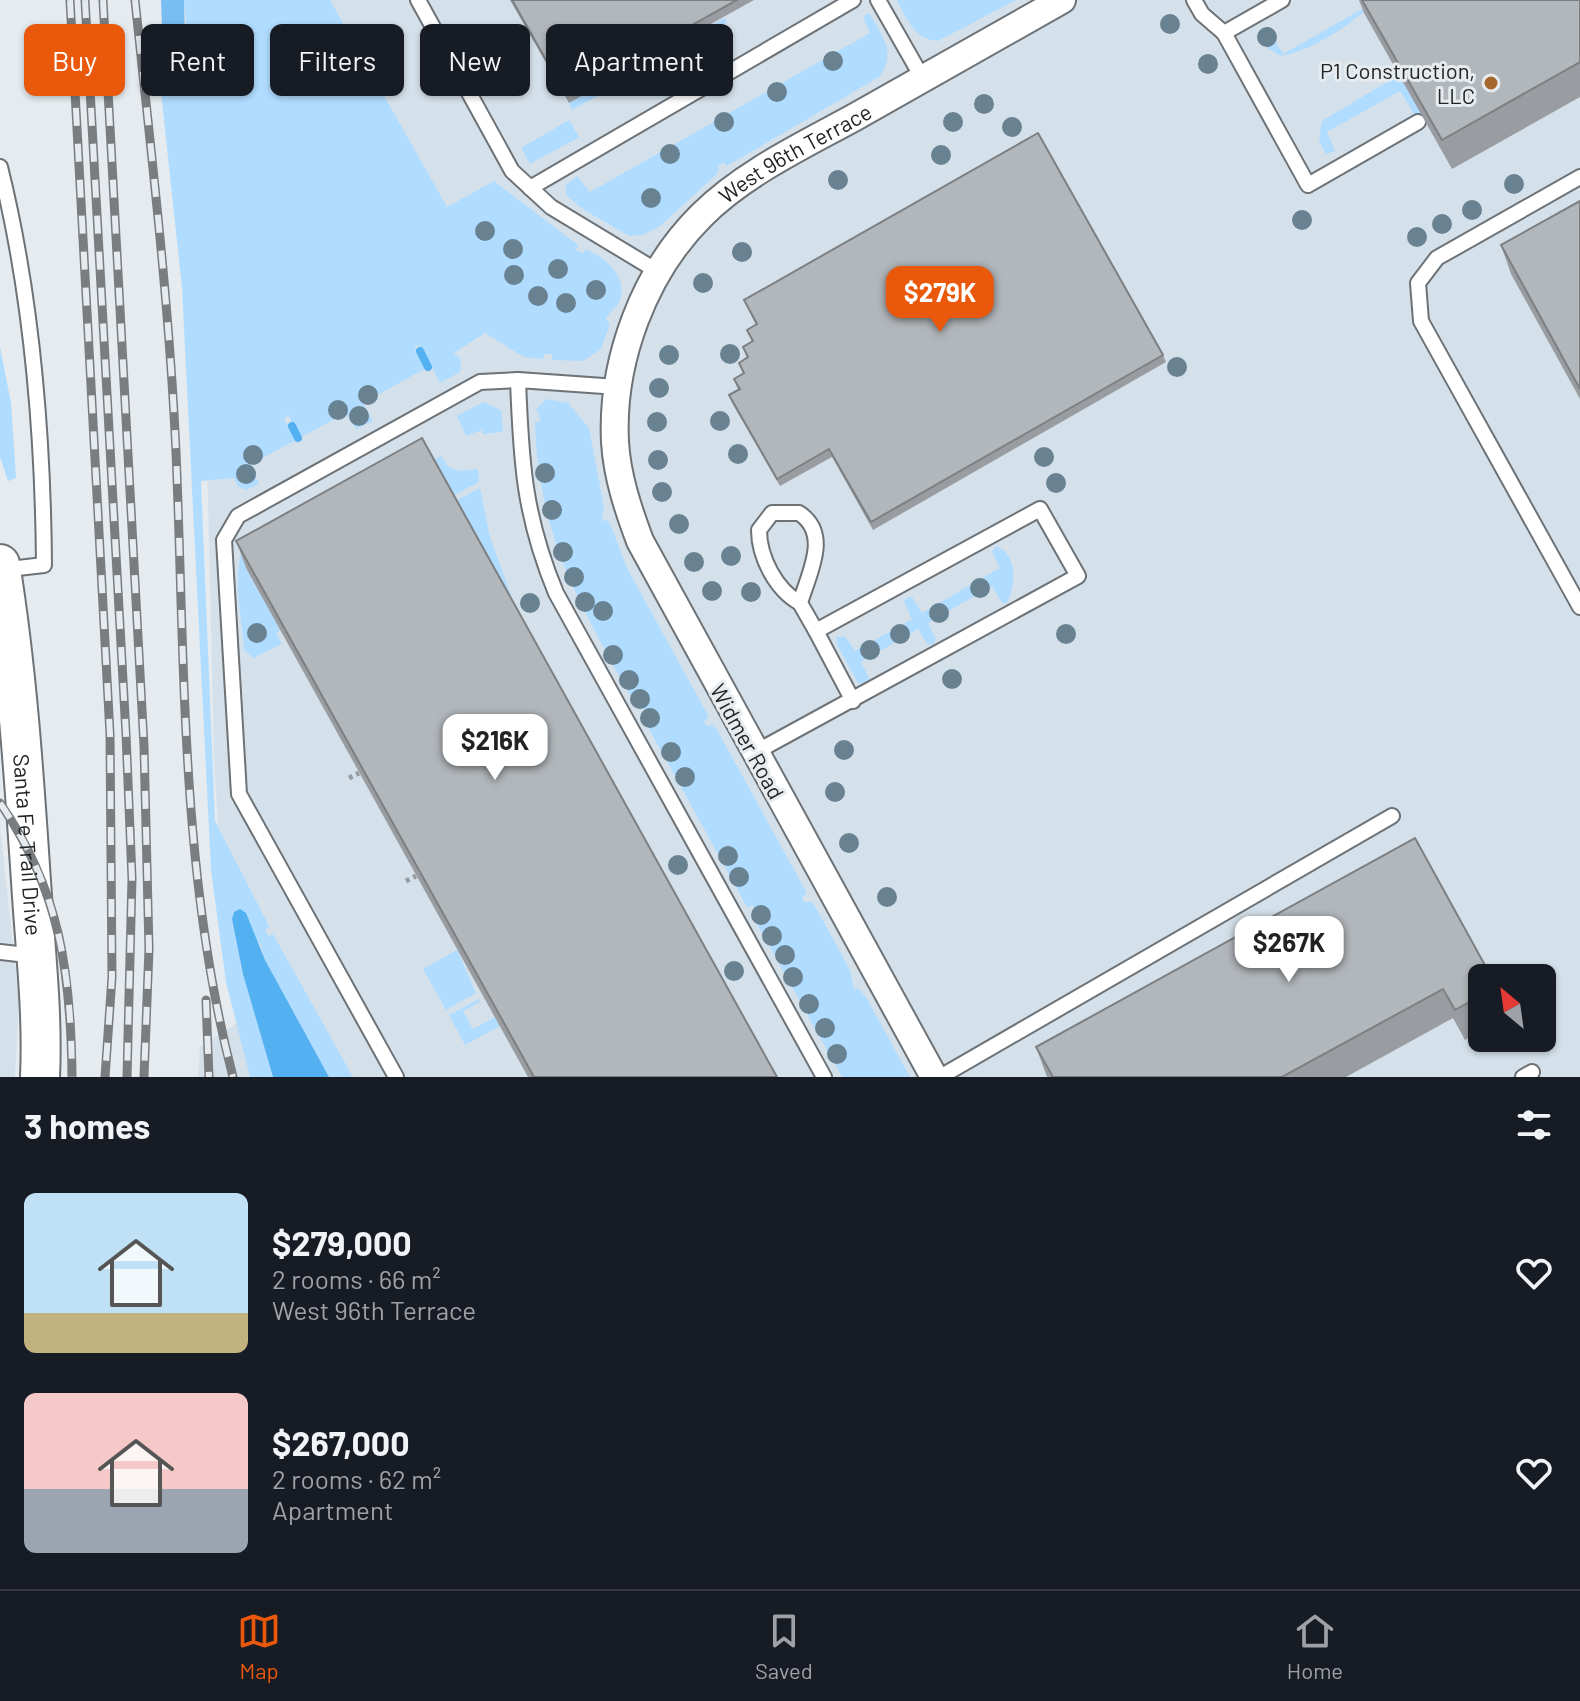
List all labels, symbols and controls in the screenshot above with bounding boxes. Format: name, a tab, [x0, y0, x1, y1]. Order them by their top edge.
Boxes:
chip: Buy	[24, 24, 125, 96]
chip: Rent	[141, 24, 254, 96]
chip: Filters	[270, 24, 404, 96]
chip: New	[420, 24, 530, 96]
chip: Apartment	[546, 24, 733, 96]
place label: P1 Construction, LLC	[1320, 57, 1475, 108]
marker: P1 Construction, LLC	[1482, 74, 1500, 92]
street label: West 96th Terrace	[713, 98, 876, 208]
pin: $279K	[884, 266, 996, 334]
text: $279K	[904, 276, 976, 307]
street label: Widmer Road	[706, 679, 790, 803]
pin: $216K	[439, 714, 551, 782]
text: $216K	[461, 724, 529, 755]
street label: Santa Fe Trail Drive	[9, 753, 48, 936]
pin: $267K	[1233, 916, 1345, 984]
text: $267K	[1253, 926, 1325, 957]
north arrow	[1468, 964, 1556, 1052]
map controls	[1468, 964, 1556, 1052]
icon: filters	[1512, 1103, 1556, 1147]
text: 3 homes	[24, 1105, 150, 1146]
text: $279,000	[272, 1222, 412, 1263]
icon: home	[88, 1225, 184, 1321]
icon: heart	[1512, 1251, 1556, 1295]
text: 2 rooms · 66 m²	[272, 1263, 441, 1294]
text: West 96th Terrace	[272, 1294, 476, 1325]
text: $267,000	[272, 1422, 410, 1463]
icon: home	[88, 1425, 184, 1521]
icon: heart	[1512, 1451, 1556, 1495]
text: 2 rooms · 62 m²	[272, 1463, 441, 1494]
text: Apartment	[272, 1494, 393, 1525]
tab: Map	[237, 1609, 281, 1683]
tab: Saved	[755, 1609, 813, 1683]
tab: Home	[1287, 1609, 1343, 1683]

